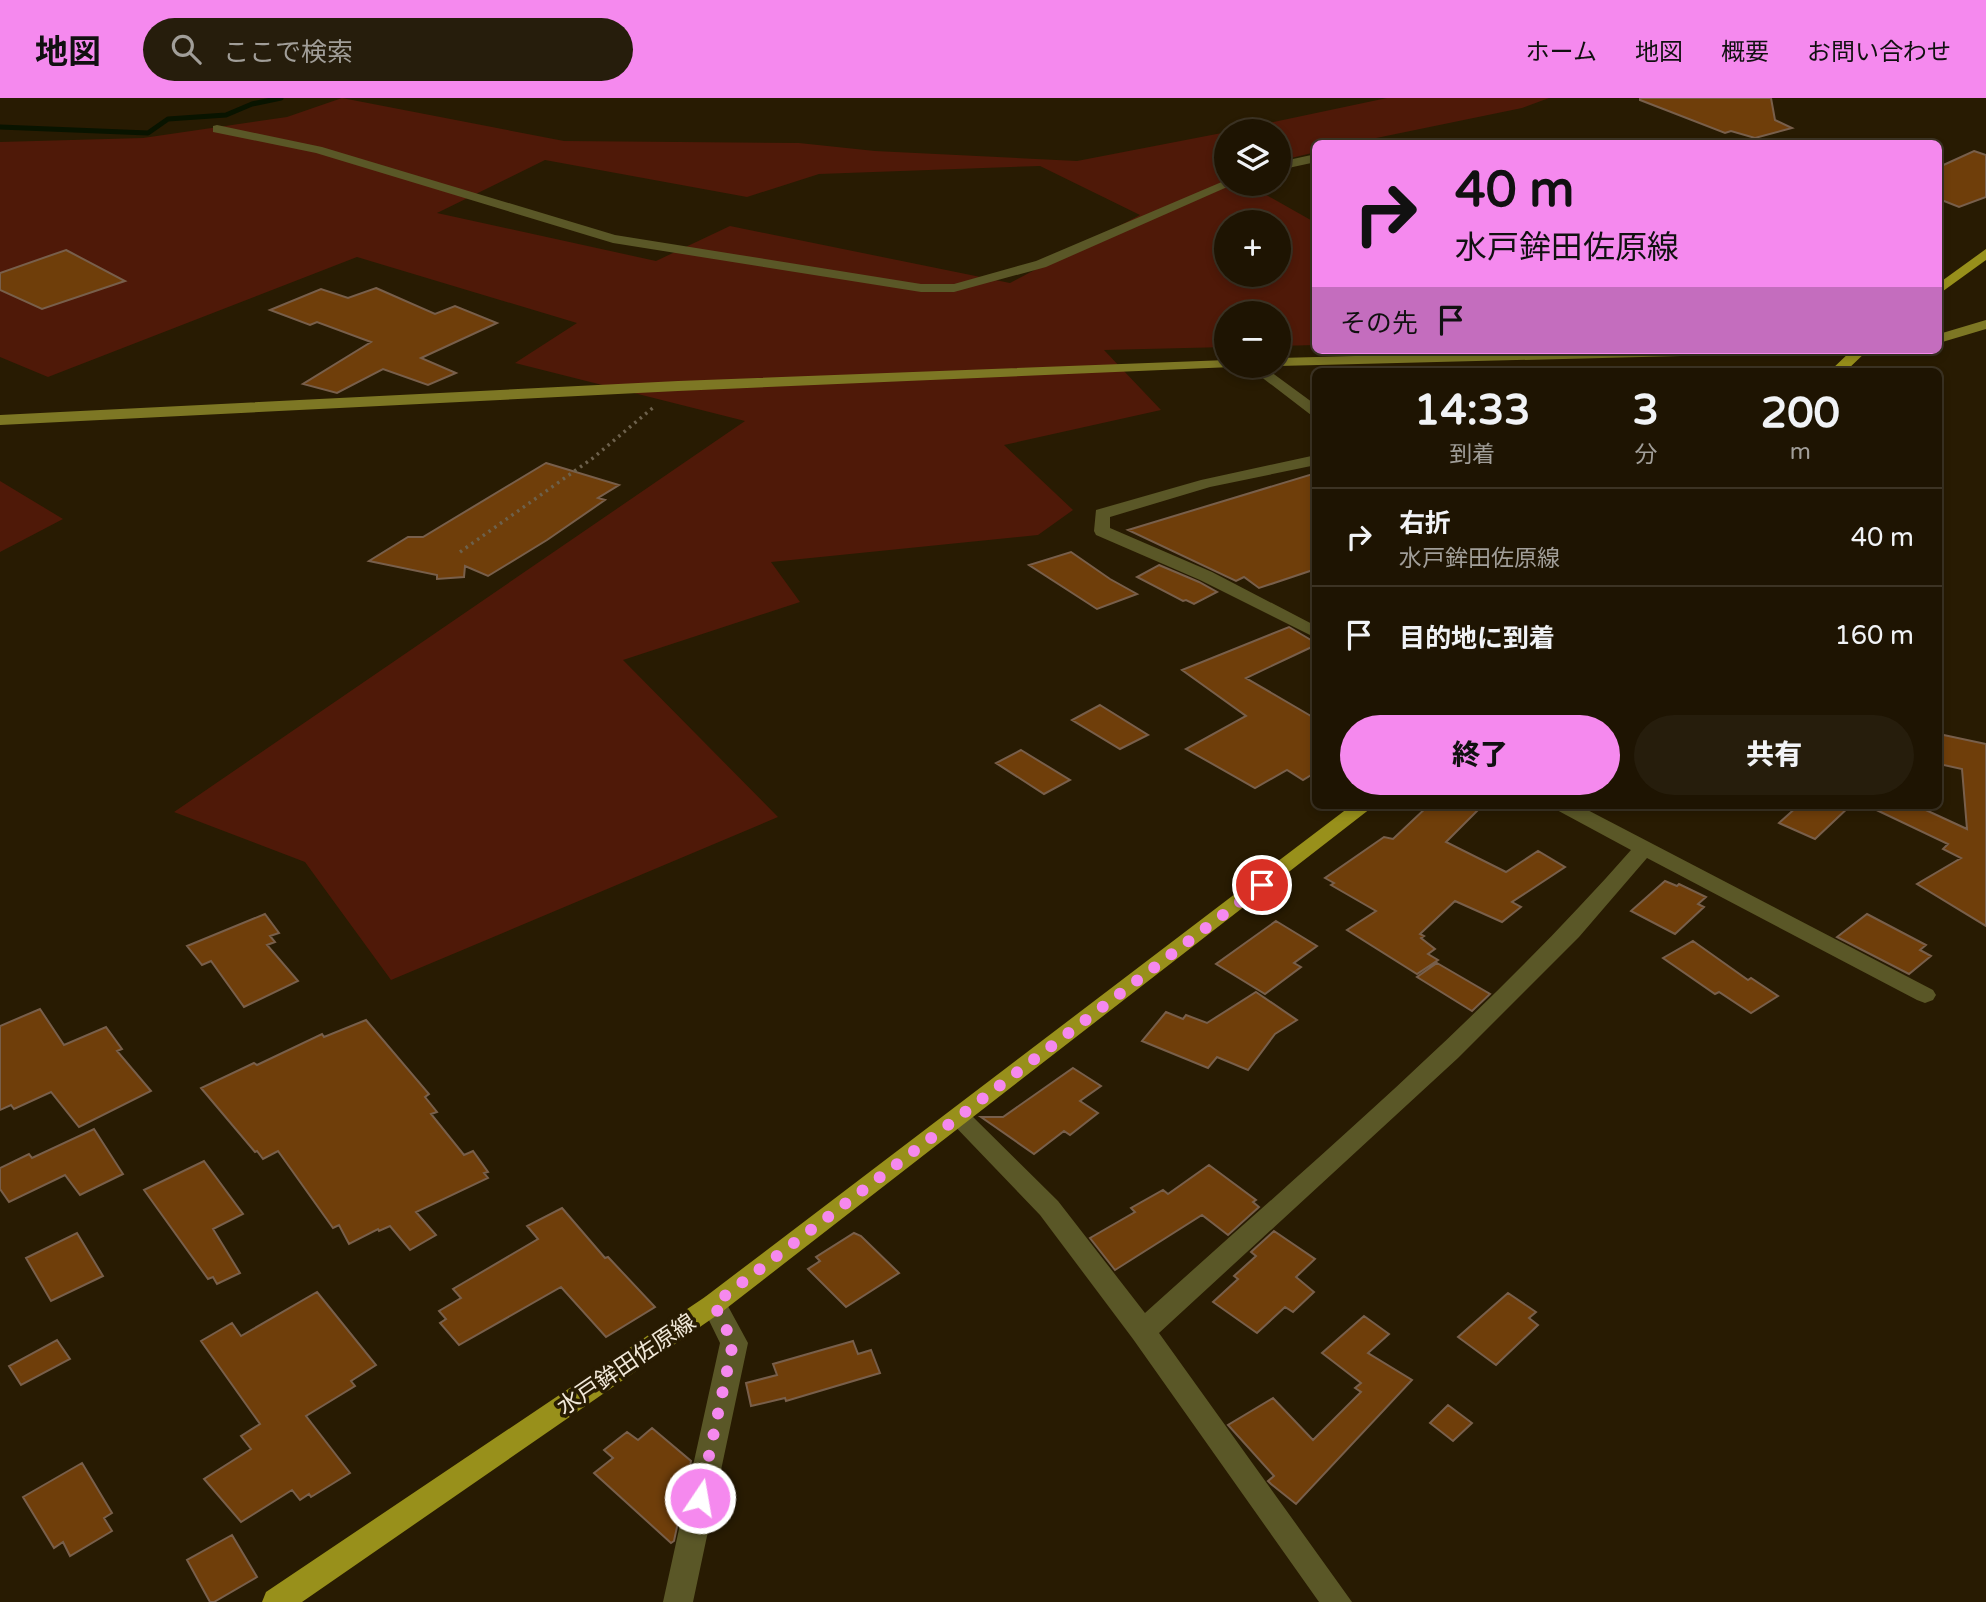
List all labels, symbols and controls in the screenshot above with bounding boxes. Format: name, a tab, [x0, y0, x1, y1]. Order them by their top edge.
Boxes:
search box	[143, 18, 633, 81]
icon: search	[167, 30, 205, 68]
text: 地図	[35, 33, 101, 72]
text: ここで検索	[223, 37, 353, 68]
text: ホーム	[1526, 38, 1597, 67]
text: 地図	[1635, 38, 1683, 67]
text: 概要	[1721, 38, 1769, 67]
text: お問い合わせ	[1807, 38, 1951, 67]
map controls	[1214, 119, 1291, 378]
button: layers	[1214, 119, 1291, 196]
text: 40 m	[1455, 161, 1574, 220]
icon: right	[1340, 168, 1431, 259]
button: +	[1214, 210, 1291, 287]
text: 水戸鉾田佐原線	[1455, 229, 1679, 267]
button: −	[1214, 301, 1291, 378]
icon: arrive	[1432, 301, 1470, 339]
text: その先	[1340, 308, 1418, 339]
text: 14:33	[1414, 385, 1530, 436]
text: 3	[1632, 385, 1659, 436]
text: 200	[1761, 388, 1840, 439]
text: m	[1790, 438, 1811, 466]
text: 到着	[1449, 441, 1495, 469]
text: 分	[1634, 441, 1657, 469]
text: 右折	[1399, 508, 1451, 539]
icon: right	[1340, 518, 1378, 556]
text: 40 m	[1851, 522, 1914, 553]
text: 水戸鉾田佐原線	[1399, 545, 1560, 573]
icon: arrive	[1340, 616, 1378, 654]
text: 160 m	[1834, 620, 1914, 651]
text: 目的地に到着	[1399, 623, 1555, 654]
button: 終了	[1340, 715, 1620, 795]
button: 共有	[1634, 715, 1914, 795]
pin	[1232, 855, 1292, 915]
icon: arrive	[1243, 866, 1281, 904]
street label: 水戸鉾田佐原線	[552, 1308, 701, 1421]
position arrow	[663, 1461, 737, 1535]

